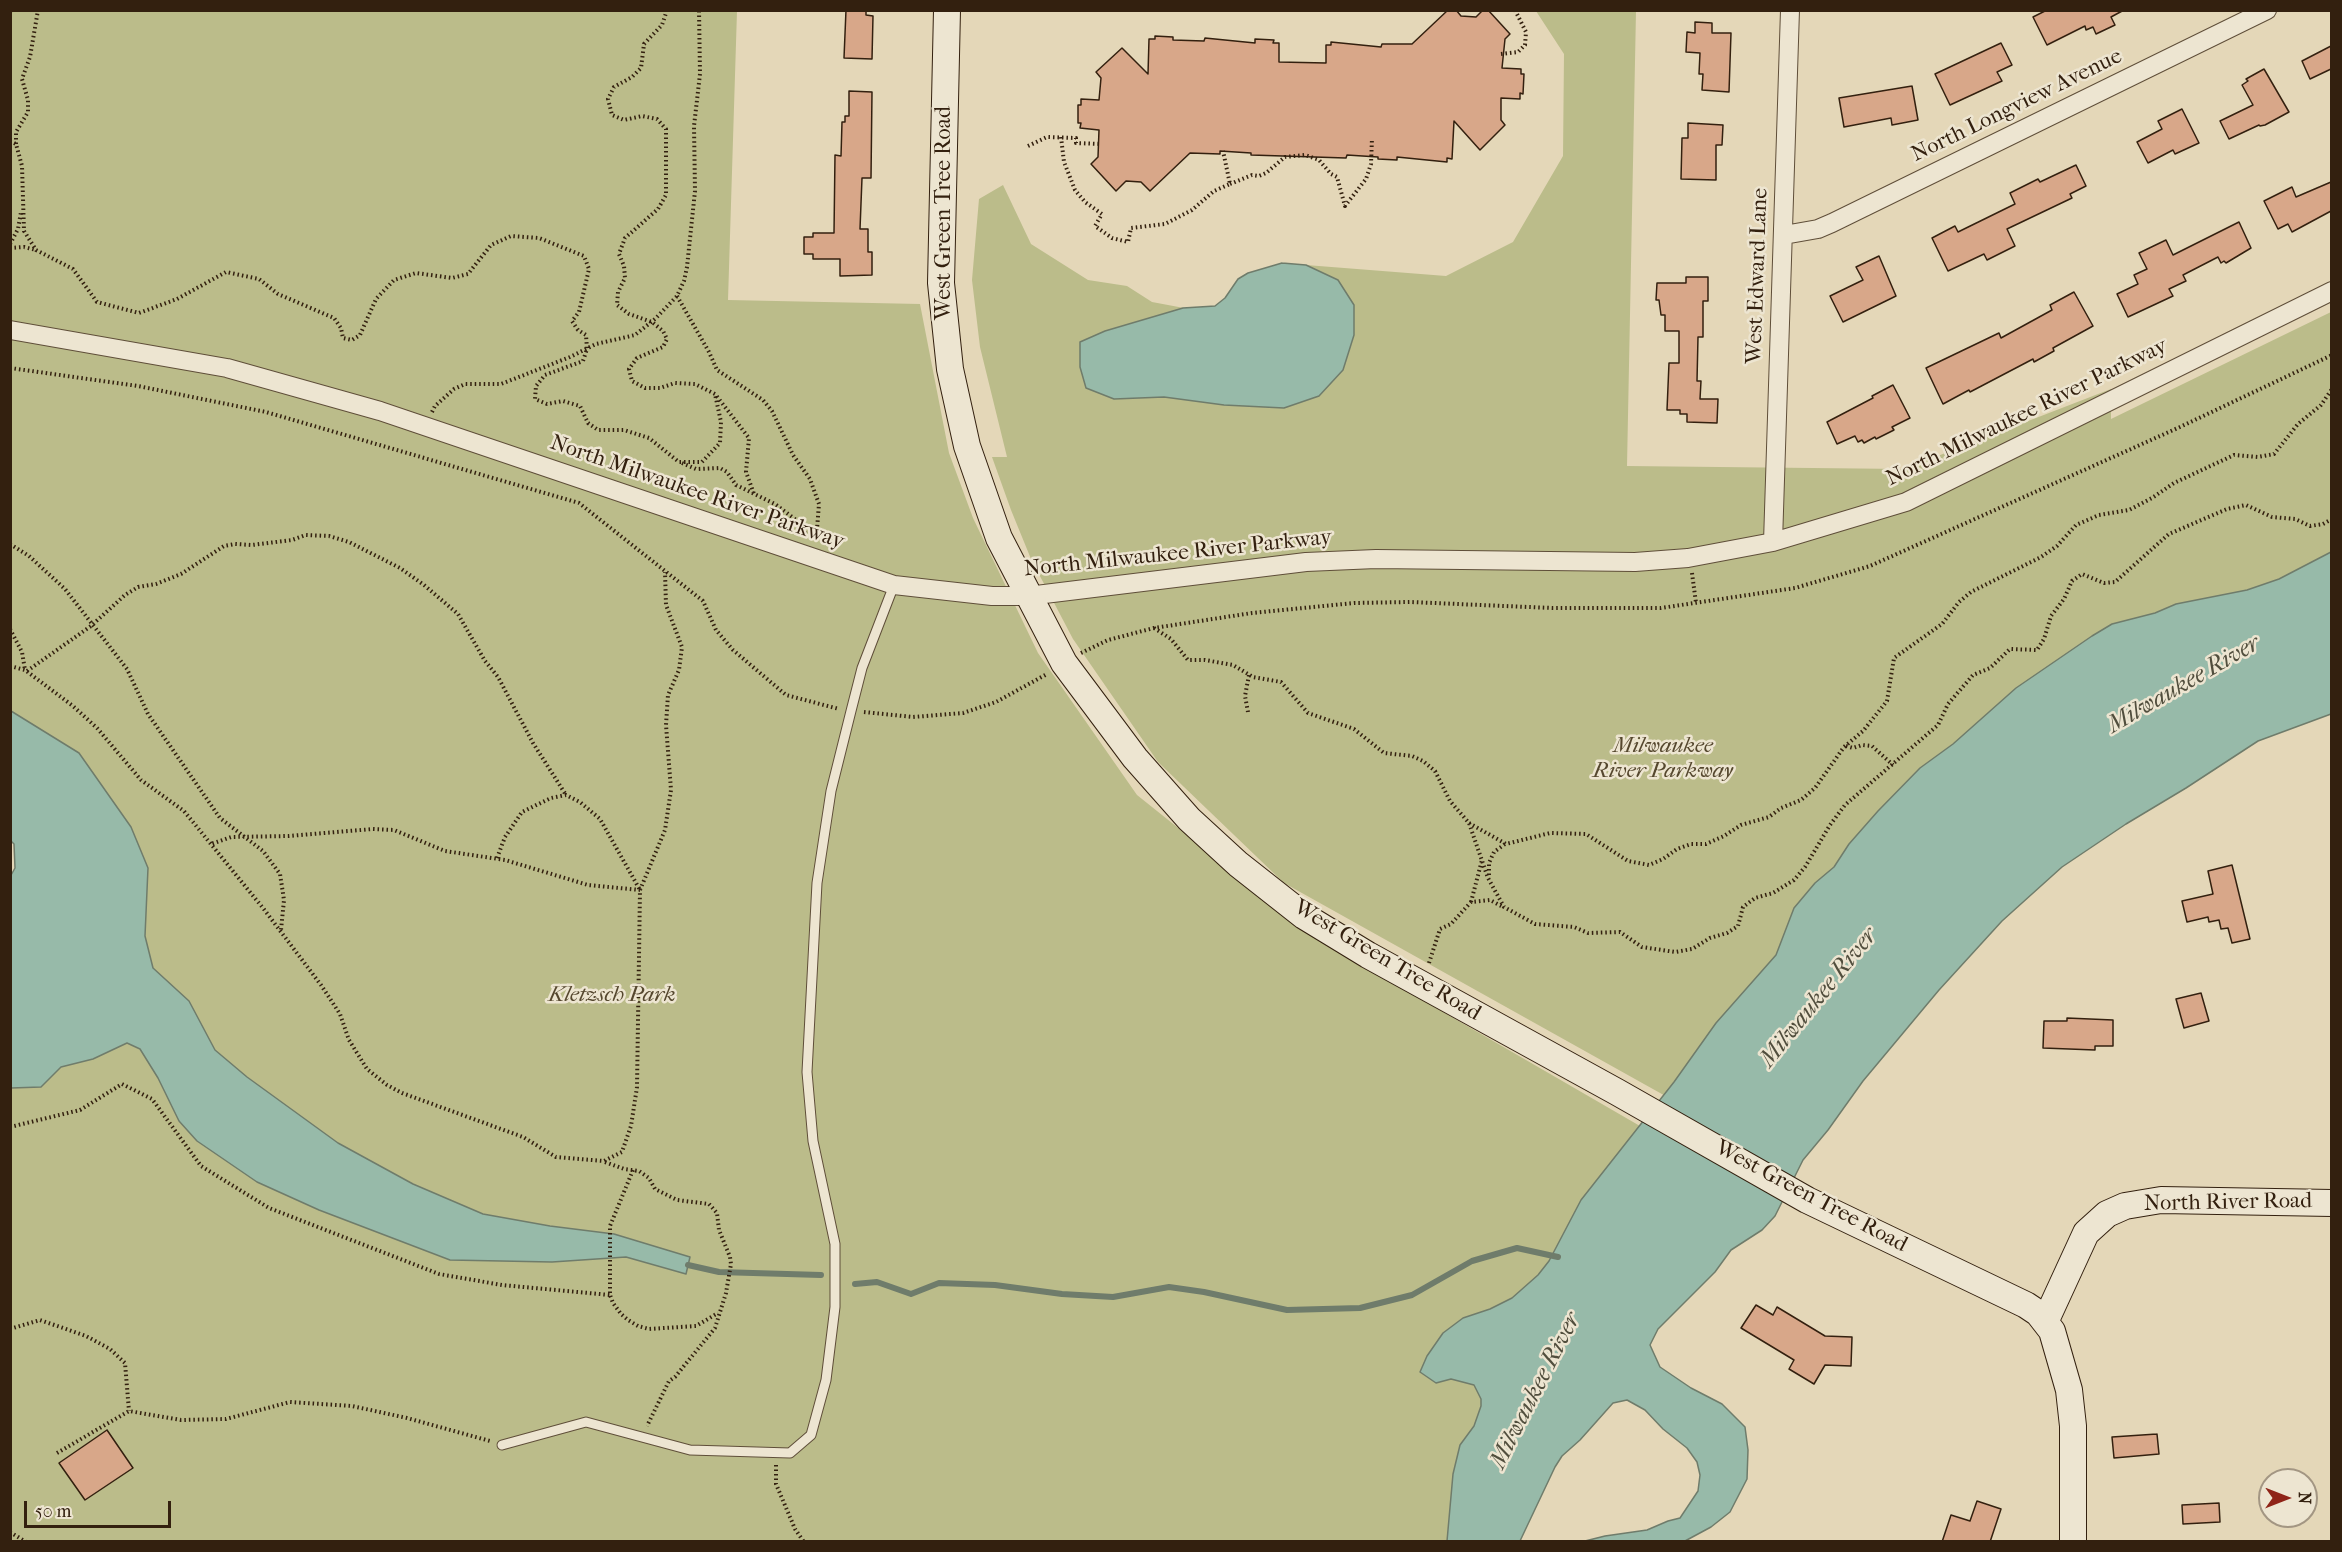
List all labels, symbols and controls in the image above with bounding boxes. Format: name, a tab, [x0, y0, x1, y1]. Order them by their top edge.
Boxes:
street label: North Longview Avenue	[1907, 44, 2127, 168]
street label: West Green Tree Road	[932, 106, 958, 320]
street label: West Edward Lane	[1742, 188, 1774, 364]
street label: North Milwaukee River Parkway	[1882, 333, 2172, 493]
street label: North Milwaukee River Parkway	[546, 430, 848, 556]
street label: North Milwaukee River Parkway	[1023, 525, 1333, 583]
water label: Milwaukee River	[2103, 630, 2265, 740]
park label: Milwaukee River Parkway	[1593, 734, 1733, 786]
street label: West Green Tree Road	[1289, 895, 1485, 1027]
water label: Milwaukee River	[1754, 922, 1884, 1074]
park label: Kletzsch Park	[548, 983, 676, 1009]
street label: West Green Tree Road	[1710, 1135, 1912, 1259]
street label: North River Road	[2144, 1188, 2312, 1218]
water label: Milwaukee River	[1484, 1308, 1588, 1474]
north arrow	[2258, 1468, 2318, 1528]
scale bar	[27, 1489, 174, 1527]
text: N	[2295, 1492, 2314, 1504]
text: 50 m	[35, 1501, 71, 1522]

